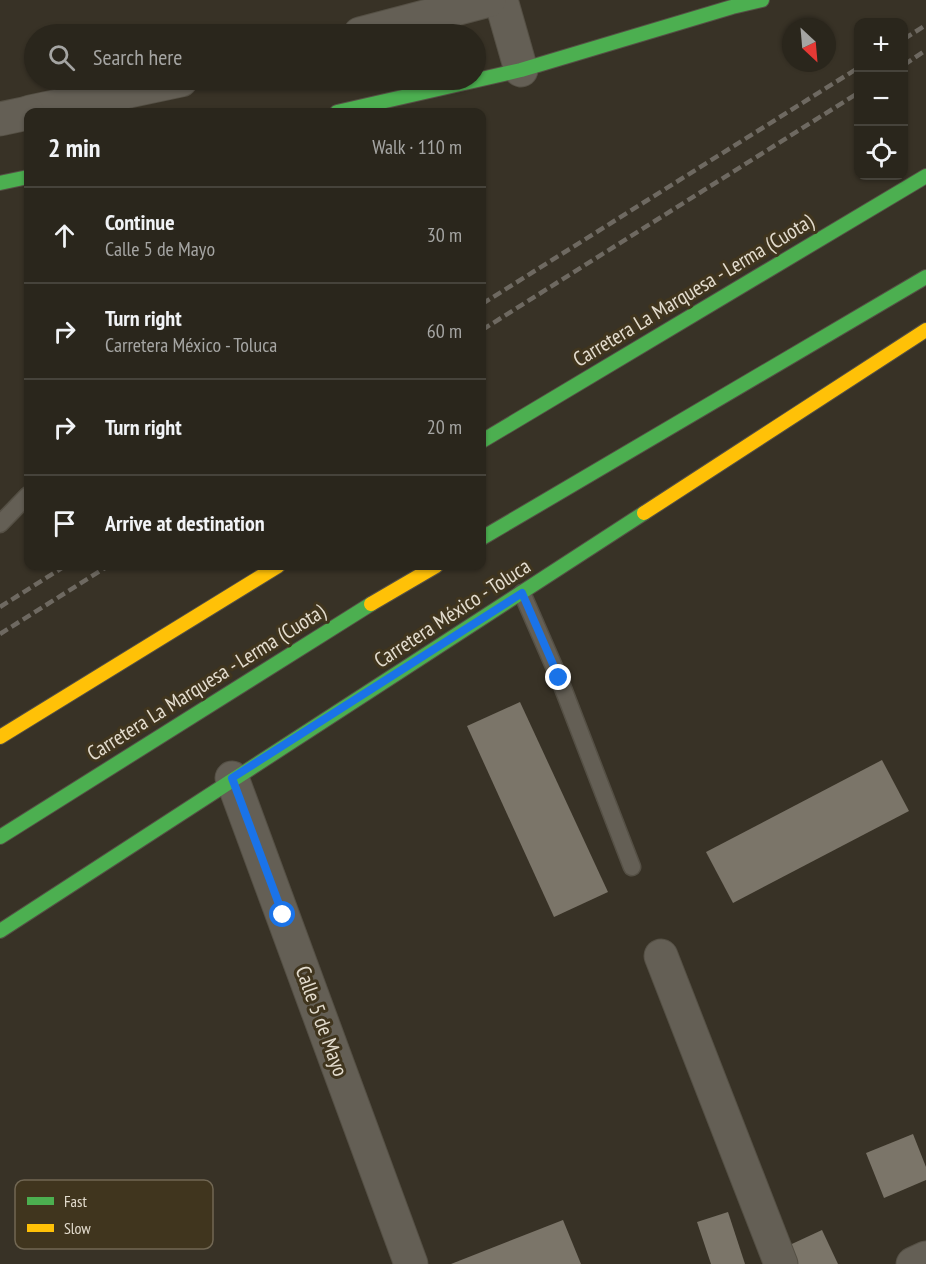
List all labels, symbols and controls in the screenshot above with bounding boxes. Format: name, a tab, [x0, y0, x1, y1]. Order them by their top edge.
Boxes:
north arrow	[782, 18, 836, 72]
map controls	[854, 18, 908, 180]
button: +	[854, 18, 908, 72]
search box	[24, 24, 486, 90]
icon: search	[45, 41, 78, 74]
text: Search here	[93, 43, 182, 71]
button: −	[854, 72, 908, 126]
button: locate	[854, 126, 908, 180]
text: 2 min	[48, 131, 101, 164]
text: Walk · 110 m	[372, 134, 462, 160]
street label: Carretera La Marquesa - Lerma (Cuota)	[568, 207, 818, 373]
text: Continue	[105, 208, 175, 236]
icon: ahead	[48, 219, 81, 252]
text: 30 m	[427, 222, 462, 248]
text: Calle 5 de Mayo	[105, 236, 215, 262]
text: Turn right	[105, 304, 182, 332]
icon: right	[48, 315, 81, 348]
text: 60 m	[427, 318, 462, 344]
text: Carretera México - Toluca	[105, 332, 277, 358]
icon: right	[48, 411, 81, 444]
text: Turn right	[105, 413, 182, 441]
text: 20 m	[427, 414, 462, 440]
icon: arrive	[48, 507, 81, 540]
text: Arrive at destination	[105, 509, 265, 537]
street label: Carretera México - Toluca	[369, 552, 535, 674]
street label: Carretera La Marquesa - Lerma (Cuota)	[82, 597, 330, 766]
route end	[545, 664, 571, 690]
route start	[269, 901, 295, 927]
street label: Calle 5 de Mayo	[290, 962, 354, 1080]
legend	[15, 1180, 213, 1249]
text: Fast	[64, 1191, 87, 1211]
text: Slow	[64, 1218, 91, 1238]

